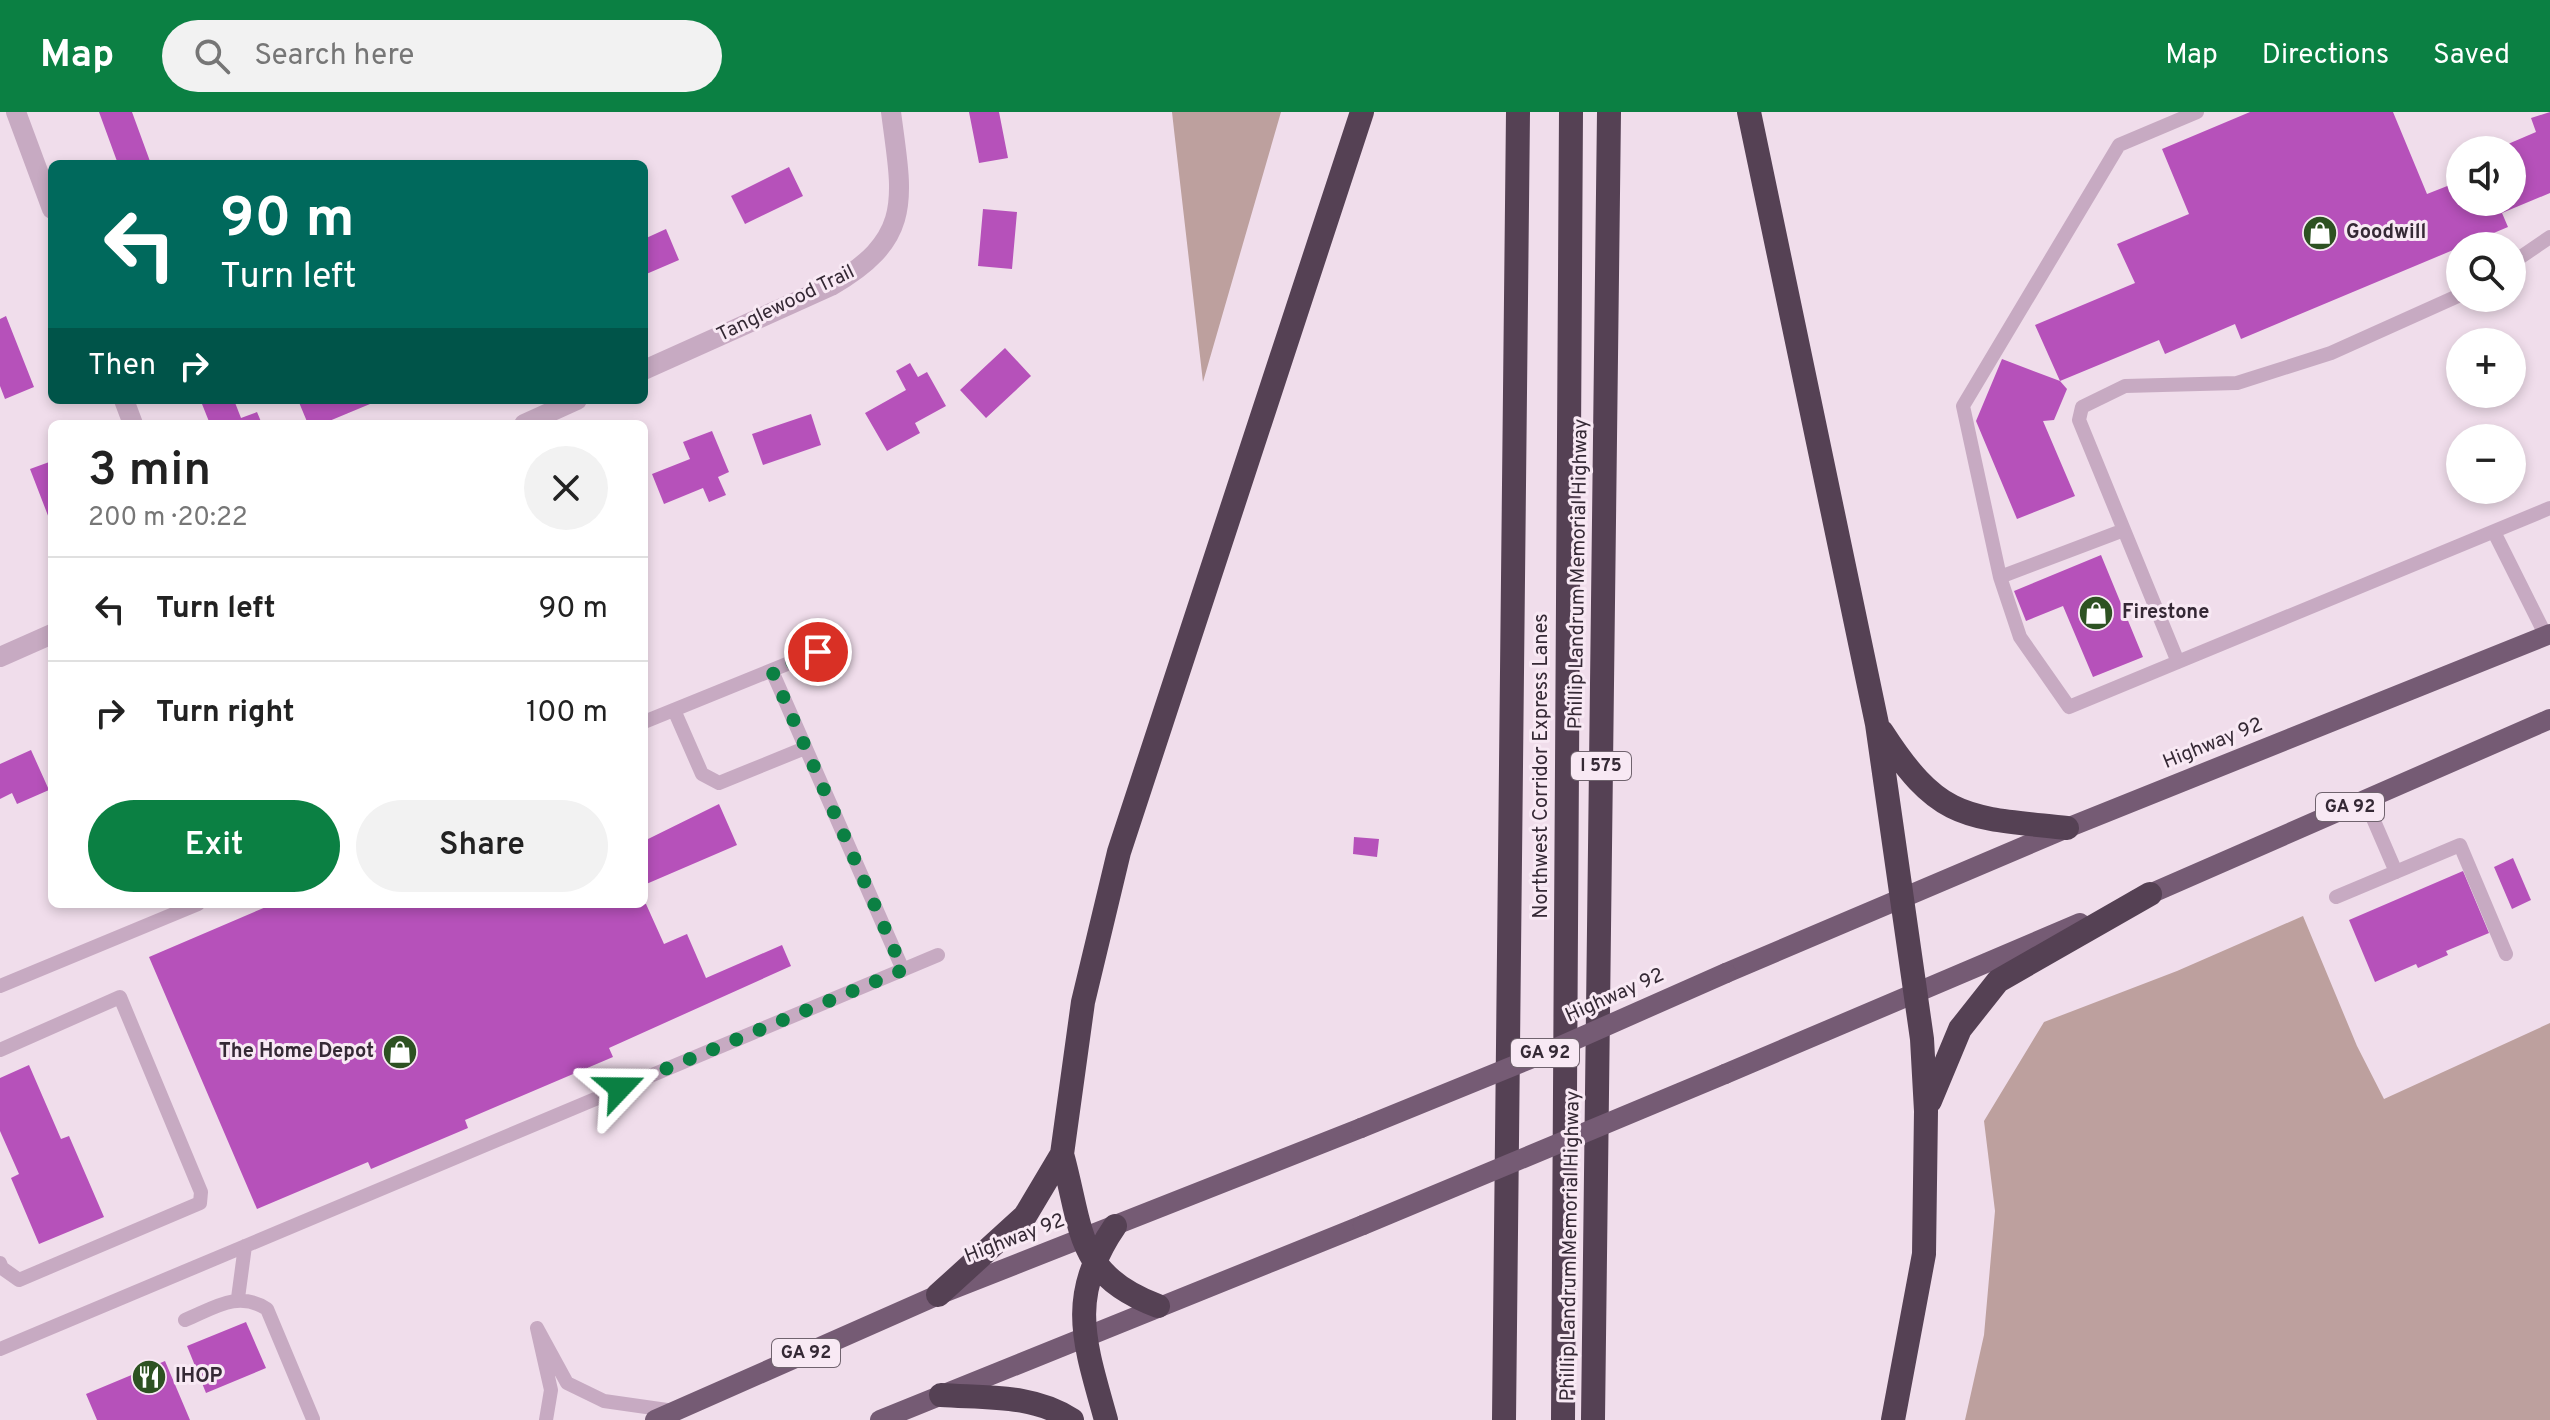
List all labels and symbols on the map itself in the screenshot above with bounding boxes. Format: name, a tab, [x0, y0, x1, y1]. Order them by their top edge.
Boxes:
shop icon: Goodwill	[2301, 214, 2339, 252]
place label: Goodwill	[2346, 220, 2426, 246]
street label: Tanglewood Trail	[713, 259, 859, 349]
street label: Phillip Landrum Memorial Highway	[1563, 418, 1595, 730]
shop icon: Firestone	[2077, 594, 2115, 632]
place label: Firestone	[2122, 600, 2209, 626]
street label: Northwest Corridor Express Lanes	[1529, 613, 1555, 919]
pin	[784, 618, 852, 686]
street label: Highway 92	[2159, 712, 2267, 776]
road number: I 575	[1571, 752, 1631, 780]
road number: GA 92	[2316, 793, 2384, 821]
street label: Highway 92	[1562, 963, 1668, 1029]
shop icon: The Home Depot	[381, 1033, 419, 1071]
place label: The Home Depot	[219, 1039, 374, 1065]
road number: GA 92	[1511, 1039, 1579, 1067]
position arrow	[578, 1046, 662, 1130]
street label: Phillip Landrum Memorial Highway	[1555, 1090, 1587, 1402]
street label: Highway 92	[961, 1208, 1069, 1270]
road number: GA 92	[772, 1339, 840, 1367]
restaurant icon: IHOP	[130, 1358, 168, 1396]
place label: IHOP	[175, 1364, 223, 1390]

